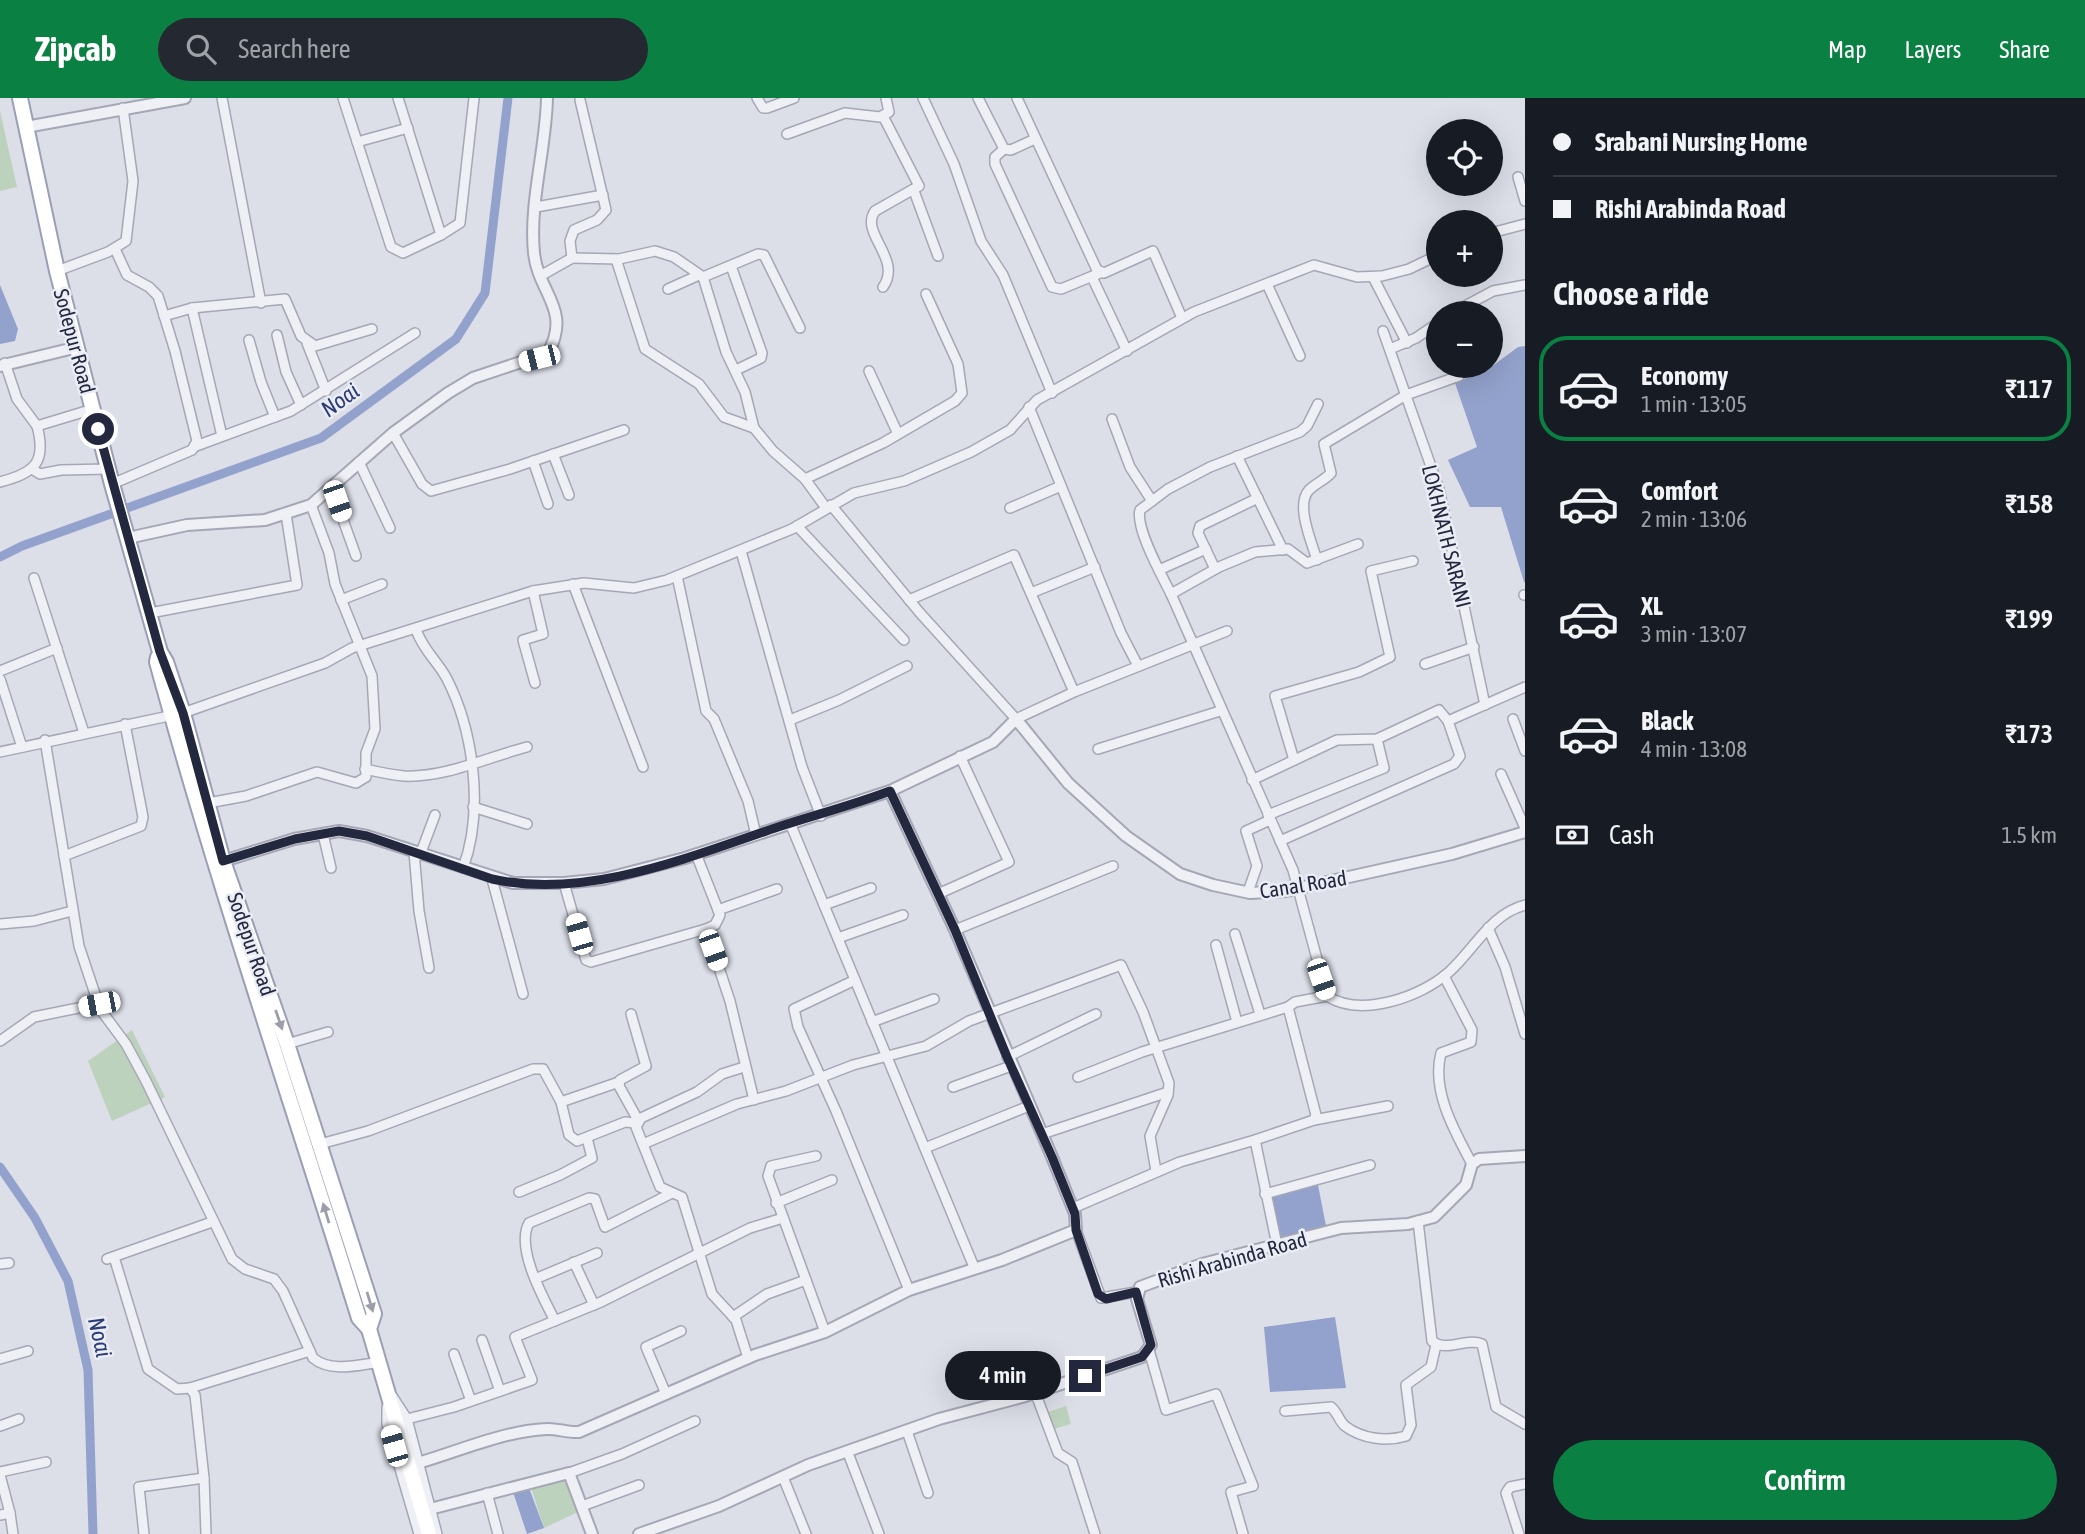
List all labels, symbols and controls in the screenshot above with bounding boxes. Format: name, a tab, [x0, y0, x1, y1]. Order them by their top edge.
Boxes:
search box	[158, 18, 648, 81]
text: Zipcab	[35, 30, 116, 68]
icon: search	[182, 30, 220, 68]
text: Search here	[238, 34, 350, 64]
text: Map	[1828, 36, 1867, 63]
text: Layers	[1905, 36, 1961, 63]
text: Share	[1999, 36, 2050, 63]
map controls	[1426, 119, 1503, 378]
button: locate	[1426, 119, 1503, 196]
text: Srabani Nursing Home	[1595, 127, 1808, 157]
text: Rishi Arabinda Road	[1595, 194, 1786, 224]
button: +	[1426, 210, 1503, 287]
text: Choose a ride	[1553, 275, 1709, 312]
street label: Sodepur Road	[50, 286, 100, 396]
button: −	[1426, 301, 1503, 378]
car	[517, 343, 562, 373]
icon: car	[1557, 357, 1620, 420]
text: Economy	[1641, 361, 1728, 391]
text: ₹117	[2005, 374, 2053, 404]
water label: Noai	[316, 378, 364, 422]
text: 1 min · 13:05	[1641, 391, 1747, 417]
route start	[82, 413, 114, 445]
street label: LOKHNATH SARANI	[1418, 462, 1476, 610]
icon: car	[1557, 472, 1620, 535]
text: Comfort	[1641, 476, 1718, 506]
car	[321, 478, 354, 524]
text: ₹158	[2005, 489, 2053, 519]
text: 2 min · 13:06	[1641, 506, 1747, 532]
icon: car	[1557, 587, 1620, 650]
text: XL	[1641, 591, 1663, 621]
text: ₹199	[2005, 604, 2053, 634]
text: 3 min · 13:07	[1641, 621, 1747, 647]
icon: car	[1557, 702, 1620, 765]
text: Black	[1641, 706, 1693, 736]
text: ₹173	[2005, 719, 2053, 749]
text: 4 min · 13:08	[1641, 736, 1747, 762]
icon: cash	[1553, 816, 1591, 854]
text: Cash	[1609, 820, 1655, 850]
text: 1.5 km	[2001, 822, 2057, 848]
street label: Canal Road	[1258, 865, 1348, 903]
street label: Sodepur Road	[223, 889, 281, 999]
car	[564, 911, 595, 957]
car	[696, 927, 731, 973]
car	[1305, 956, 1338, 1002]
car	[77, 990, 122, 1018]
one-way arrow	[274, 1009, 285, 1030]
one-way arrow	[321, 1202, 331, 1223]
street label: Rishi Arabinda Road	[1155, 1226, 1309, 1292]
one-way arrow	[365, 1291, 376, 1312]
water label: Noai	[83, 1314, 117, 1360]
callout: 4 min	[945, 1352, 1060, 1400]
route end	[1069, 1360, 1101, 1392]
text: 4 min	[980, 1362, 1026, 1388]
car	[379, 1423, 410, 1469]
button: Confirm	[1553, 1440, 2057, 1520]

